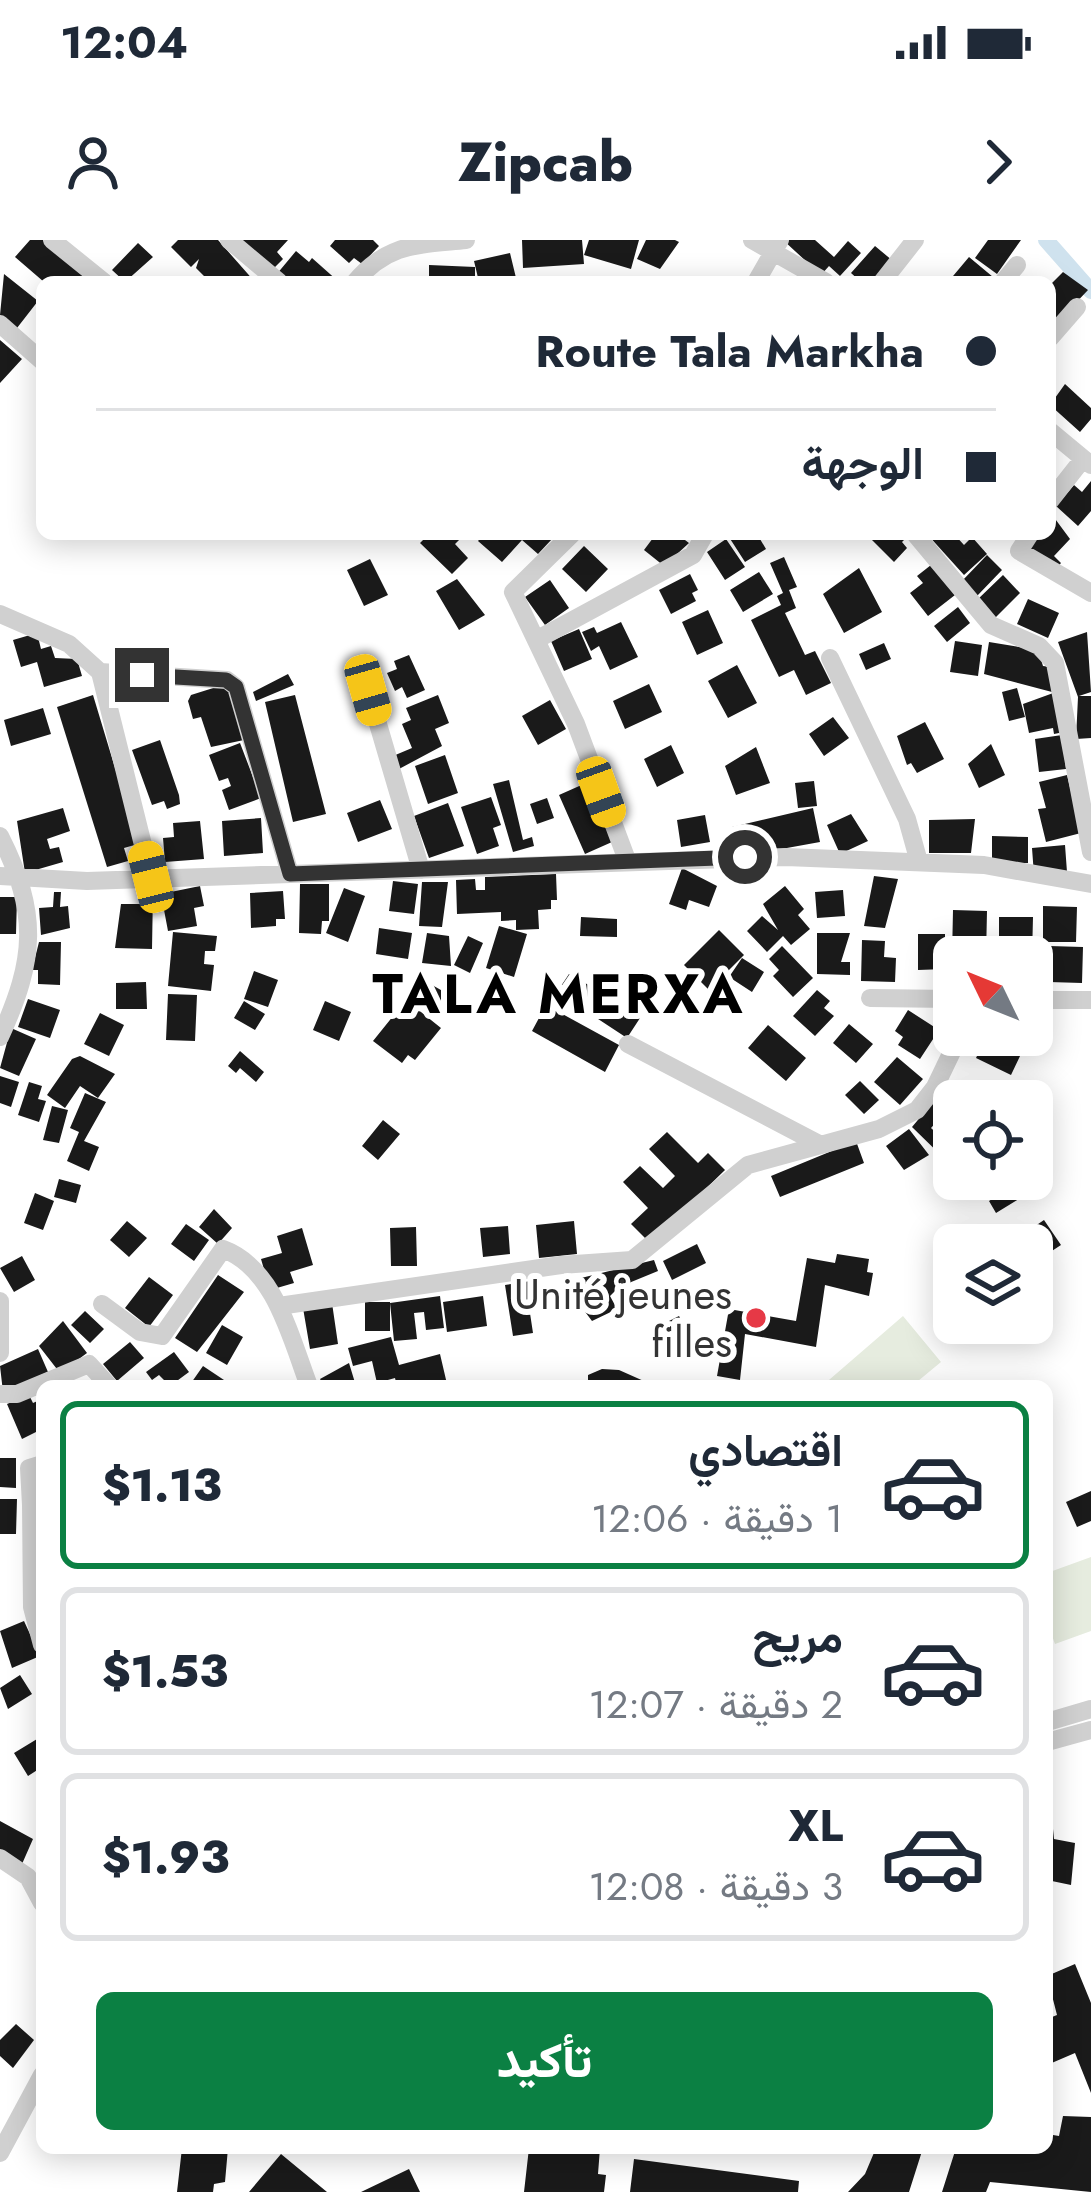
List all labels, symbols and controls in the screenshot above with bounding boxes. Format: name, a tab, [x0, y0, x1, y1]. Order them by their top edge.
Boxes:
text: 12:04	[60, 10, 188, 75]
text: Zipcab	[458, 123, 633, 201]
icon: person	[60, 129, 126, 195]
icon: forward	[965, 129, 1031, 195]
text: Route Tala Markha	[535, 319, 924, 384]
text: الوجهة	[802, 431, 924, 496]
route end	[115, 648, 169, 702]
car	[341, 650, 395, 730]
car	[572, 752, 630, 832]
route start	[718, 830, 772, 884]
car	[125, 838, 177, 916]
north arrow	[933, 936, 1053, 1056]
map controls	[933, 936, 1053, 1344]
district label: TALA MERXA	[373, 955, 745, 1033]
button: locate	[933, 1080, 1053, 1200]
button: layers	[933, 1224, 1053, 1344]
place label: Unité jeunes filles	[514, 1264, 732, 1373]
marker: Unité jeunes filles	[743, 1305, 769, 1331]
text: اقتصادي	[688, 1418, 843, 1483]
icon: car	[879, 1431, 987, 1539]
text: $1.13	[102, 1453, 222, 1518]
text: 1 دقيقة · 12:06	[591, 1490, 843, 1547]
text: مريح	[752, 1604, 843, 1669]
icon: car	[879, 1617, 987, 1725]
text: $1.53	[102, 1639, 228, 1704]
text: 2 دقيقة · 12:07	[588, 1676, 843, 1733]
text: XL	[788, 1793, 843, 1858]
icon: car	[879, 1803, 987, 1911]
text: $1.93	[102, 1825, 229, 1890]
text: 3 دقيقة · 12:08	[588, 1858, 843, 1915]
button: تأكيد	[96, 1992, 993, 2130]

